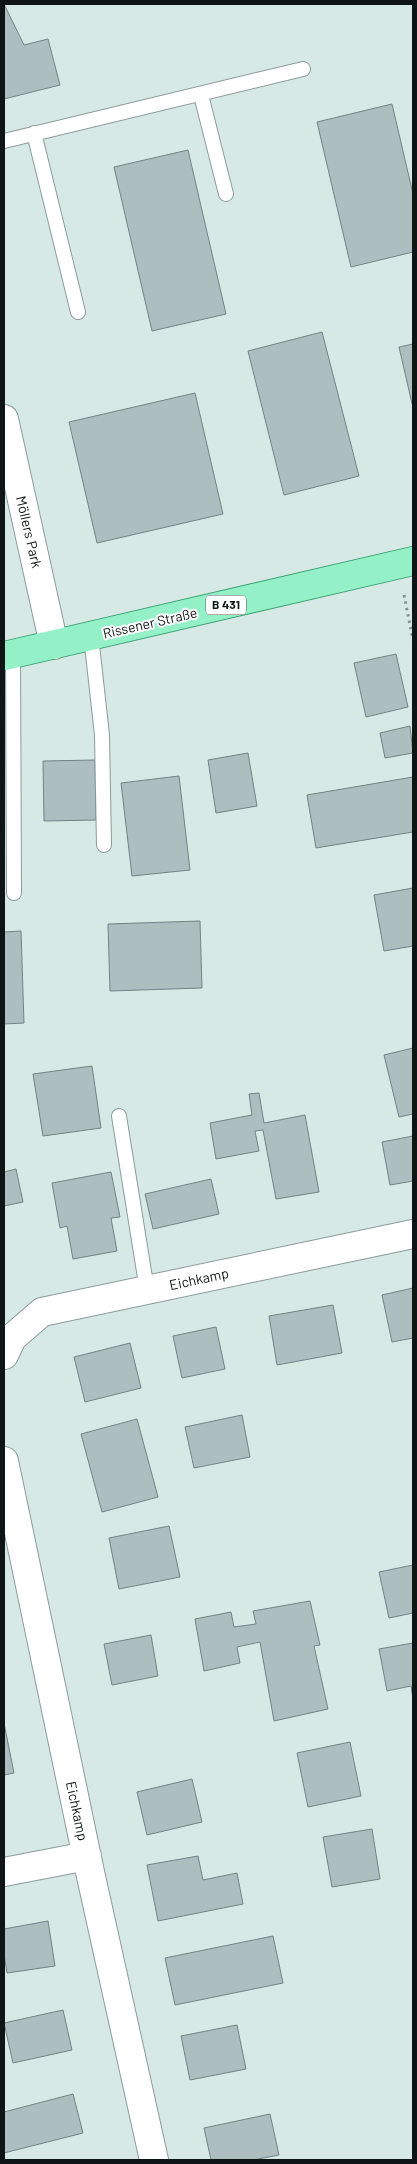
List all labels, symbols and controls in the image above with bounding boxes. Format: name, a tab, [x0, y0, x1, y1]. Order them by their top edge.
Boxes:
street label: Möllers Park	[13, 494, 46, 570]
road number: B 431	[206, 596, 246, 614]
street label: Rissener Straße	[101, 603, 199, 642]
street label: Eichkamp	[168, 1264, 230, 1293]
street label: Eichkamp	[63, 1780, 92, 1842]

